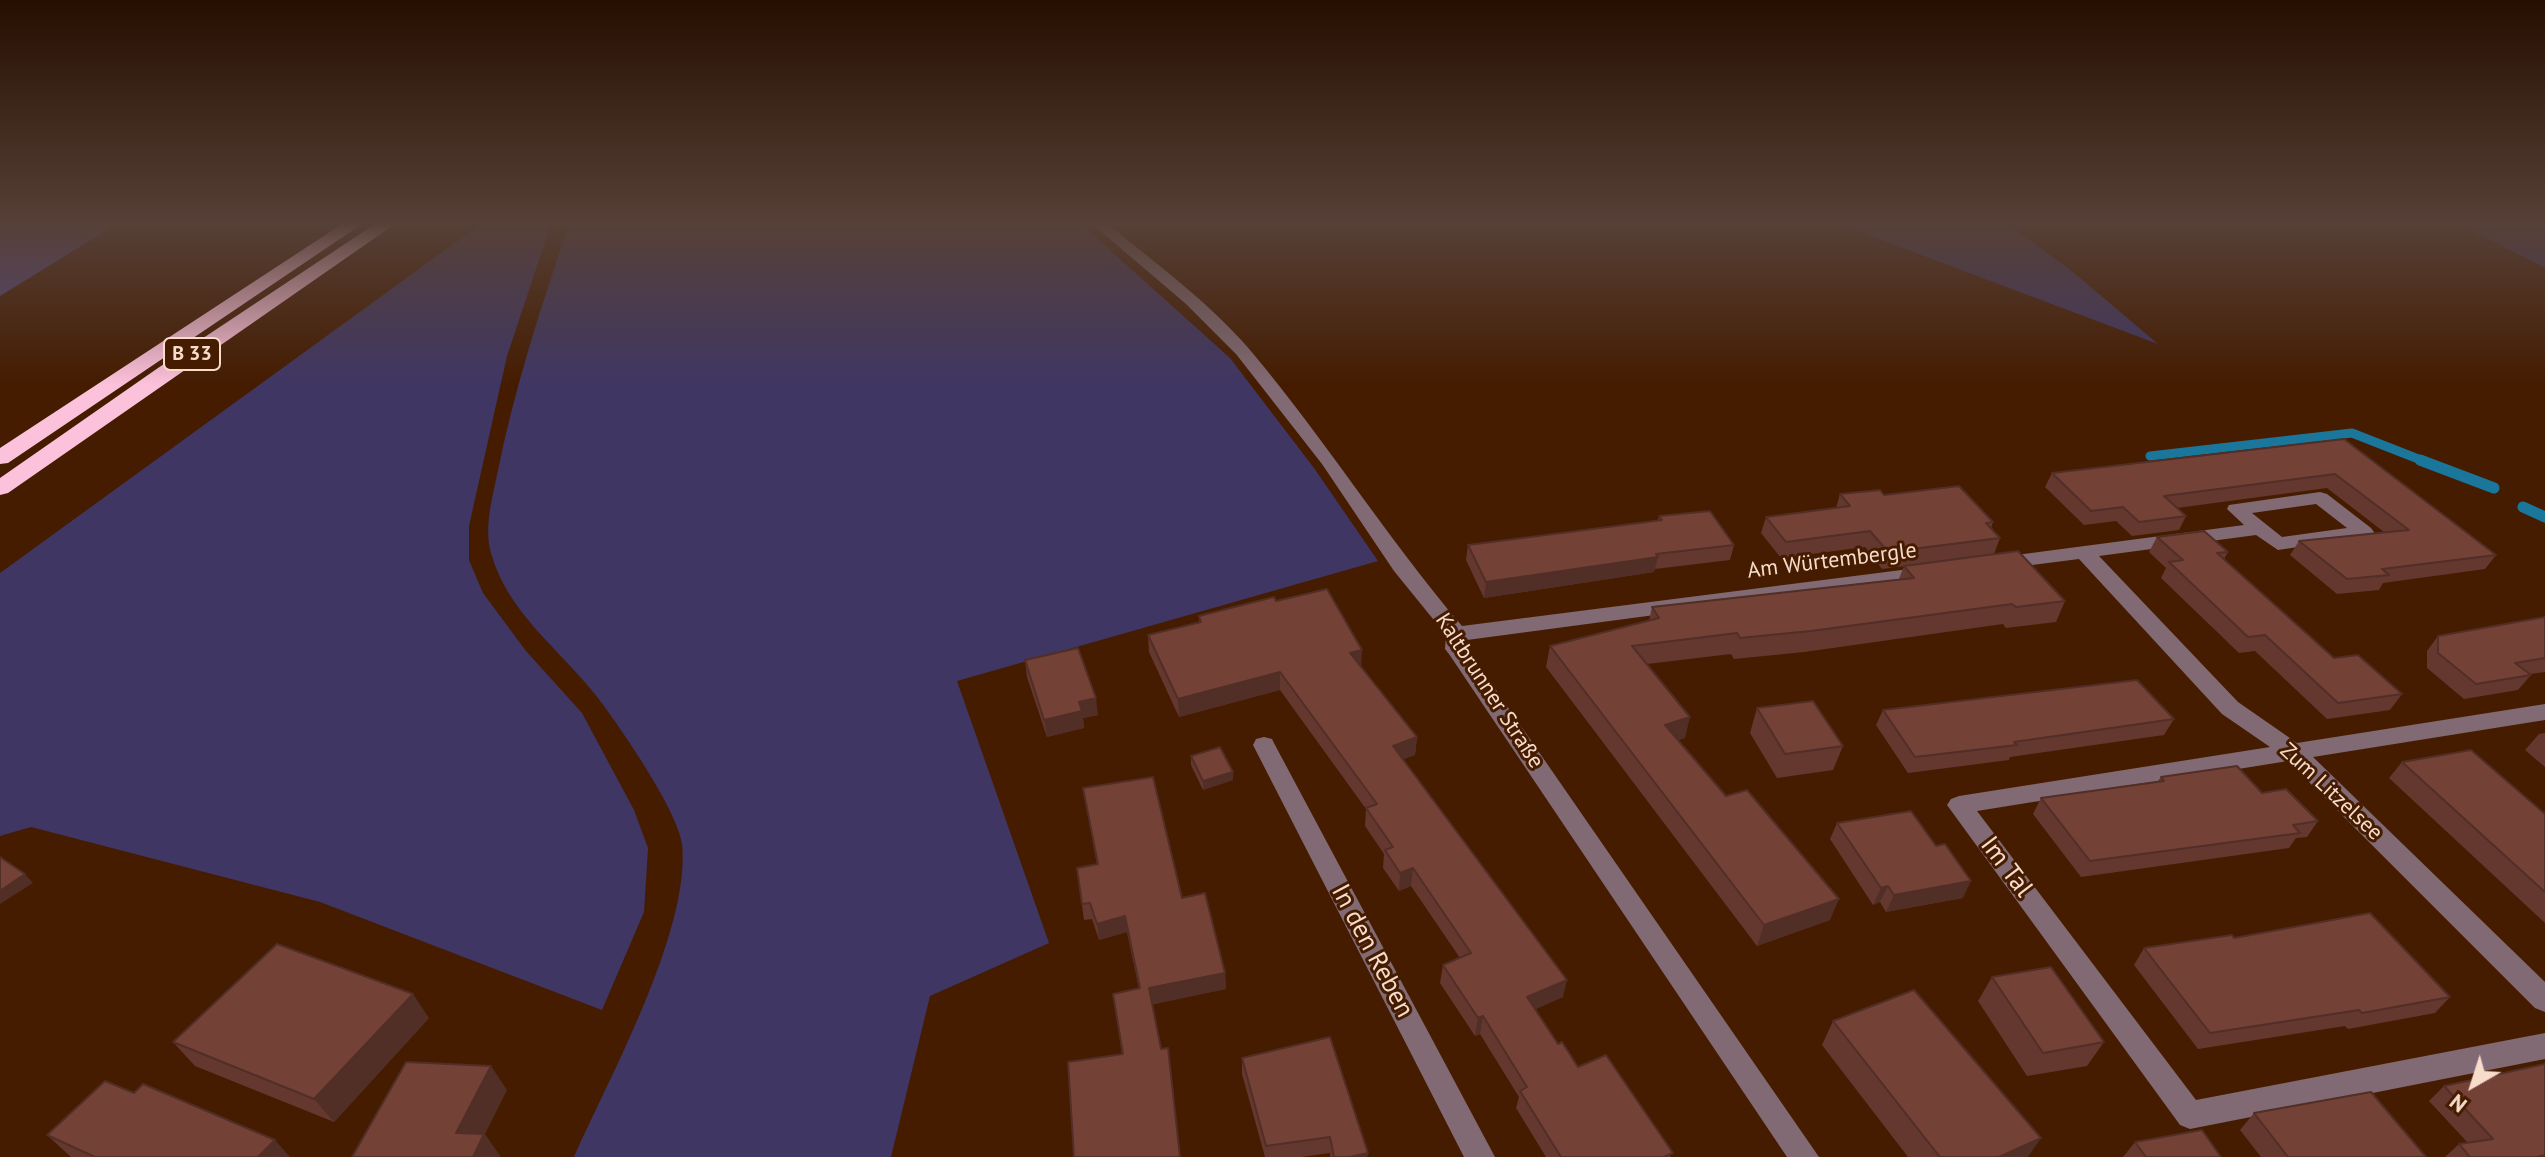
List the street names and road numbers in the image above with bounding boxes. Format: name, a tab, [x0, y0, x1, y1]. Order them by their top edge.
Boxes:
road number: B 33	[164, 338, 220, 370]
street label: Am Würtembergle	[1746, 538, 1918, 584]
street label: Kaltbrunner Straße	[1429, 609, 1549, 773]
street label: Zum Litzelsee	[2274, 738, 2388, 846]
street label: Im Tal	[1973, 831, 2039, 903]
street label: In den Reben	[1324, 879, 1420, 1023]

